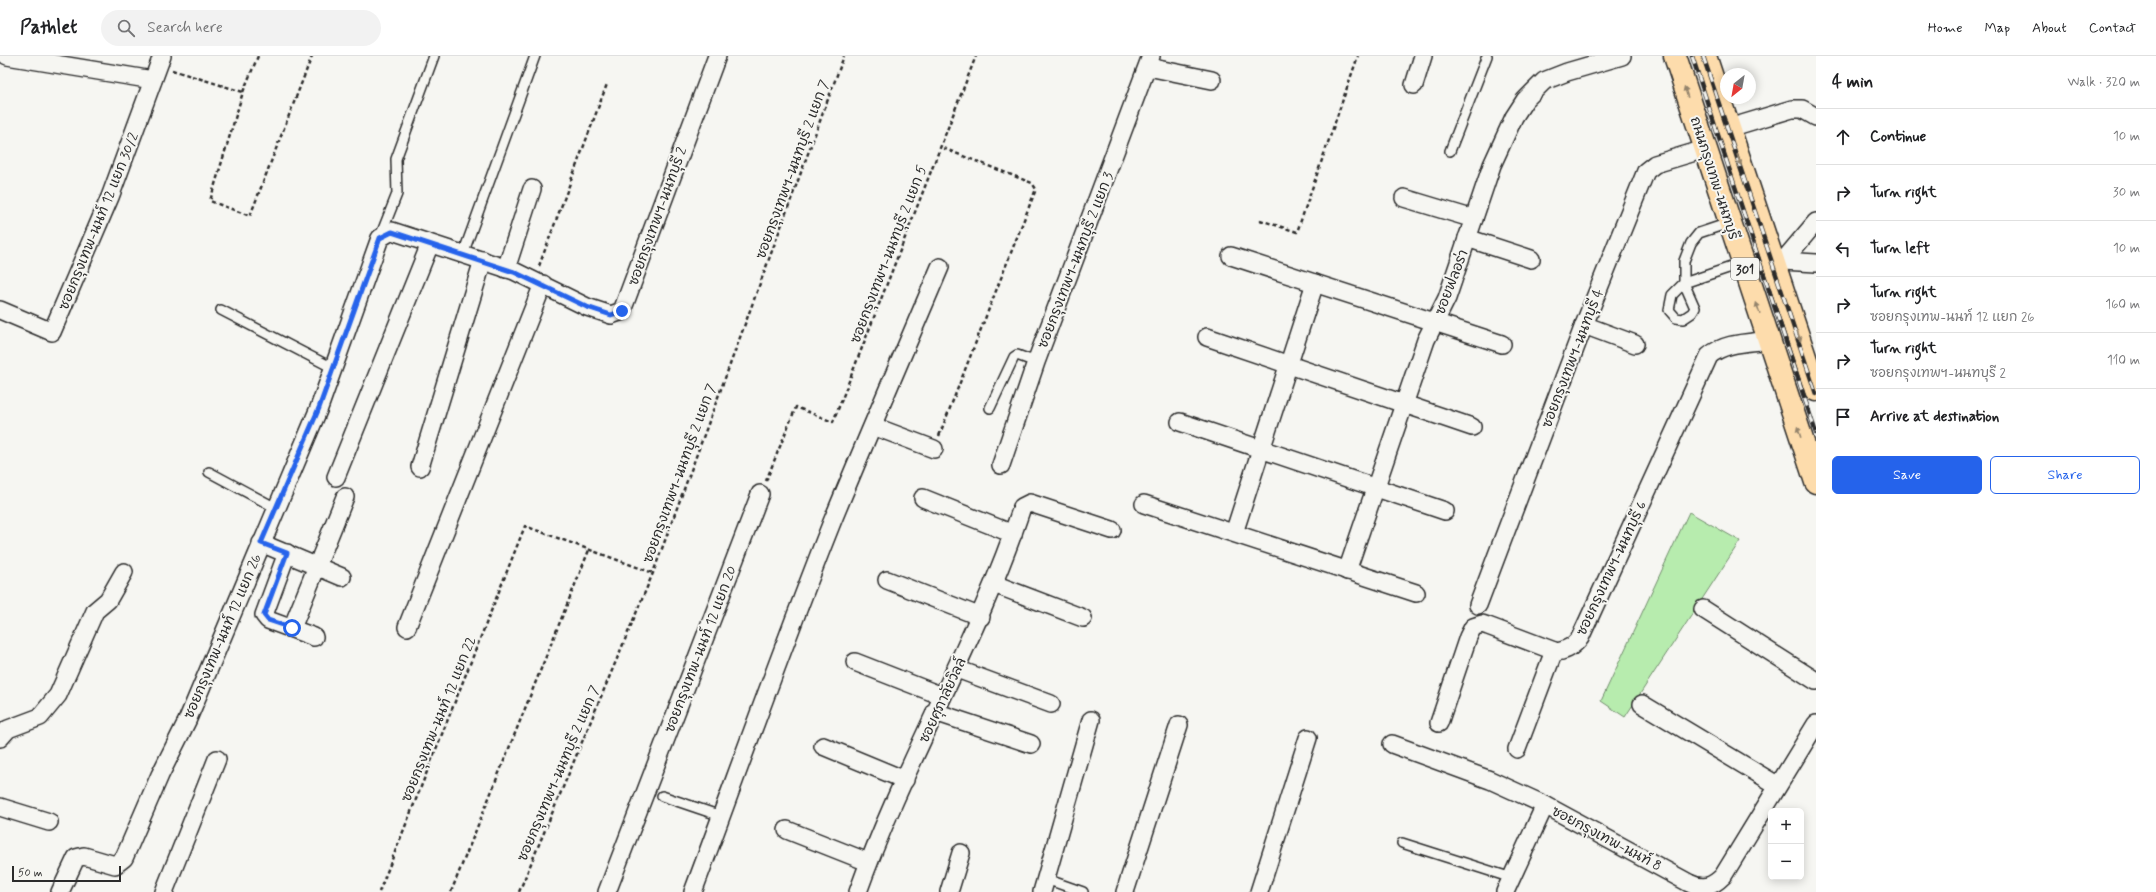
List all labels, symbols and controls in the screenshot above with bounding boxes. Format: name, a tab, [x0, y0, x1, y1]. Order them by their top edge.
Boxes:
search box	[101, 10, 381, 46]
text: Pathlet	[20, 15, 77, 40]
icon: search	[115, 17, 137, 39]
text: Search here	[147, 18, 223, 38]
text: Home	[1928, 19, 1962, 37]
text: Map	[1984, 19, 2010, 37]
text: About	[2032, 19, 2067, 37]
text: Contact	[2089, 19, 2136, 37]
north arrow	[1720, 68, 1756, 104]
text: 4 min	[1832, 71, 1873, 93]
text: Walk · 320 m	[2067, 74, 2140, 91]
street label: ซอยกรุงเทพฯ-นนทบุรี 2 แยก 7	[752, 77, 834, 261]
one-way arrow	[1683, 86, 1689, 98]
street label: ถนนกรุงเทพ-นนทบุรี	[1686, 115, 1743, 243]
icon: ahead	[1832, 126, 1854, 148]
text: Continue	[1870, 127, 1926, 147]
text: 10 m	[2113, 128, 2140, 145]
street label: ซอยกรุงเทพ-นนท์ 12 แยก 30/2	[54, 129, 143, 313]
street label: ซอยกรุงเทพฯ-นนทบุรี 2	[624, 144, 691, 288]
one-way arrow	[1737, 154, 1743, 166]
street label: ซอยกรุงเทพฯ-นนทบุรี 2 แยก 5	[847, 163, 931, 346]
street label: ซอยกรุงเทพฯ-นนทบุรี 2 แยก 3	[1034, 170, 1118, 351]
icon: right	[1832, 182, 1854, 204]
text: Turn right	[1870, 183, 1937, 203]
text: 30 m	[2113, 184, 2140, 201]
icon: left	[1832, 238, 1854, 260]
text: Turn left	[1870, 239, 1930, 259]
text: 10 m	[2113, 240, 2140, 257]
street label: ซอยฟลอร่า	[1431, 247, 1473, 318]
road number: 301	[1731, 258, 1759, 280]
text: Turn right	[1870, 283, 1937, 303]
street label: ซอยกรุงเทพฯ-นนทบุรี 4	[1538, 286, 1608, 430]
icon: right	[1832, 294, 1854, 316]
text: 160 m	[2105, 296, 2140, 313]
route end	[613, 302, 631, 320]
one-way arrow	[1755, 302, 1761, 314]
text: ซอยกรุงเทพ-นนท์ 12 แยก 26	[1870, 309, 2035, 326]
one-way arrow	[1796, 330, 1802, 342]
text: Turn right	[1870, 339, 1937, 359]
icon: right	[1832, 350, 1854, 372]
text: 110 m	[2107, 352, 2140, 369]
text: ซอยกรุงเทพฯ-นนทบุรี 2	[1870, 365, 2006, 382]
street label: ซอยกรุงเทพฯ-นนทบุรี 2 แยก 7	[639, 381, 721, 565]
icon: arrive	[1832, 406, 1854, 428]
text: Arrive at destination	[1870, 407, 1999, 427]
one-way arrow	[1796, 425, 1802, 437]
button: Save	[1832, 456, 1982, 494]
button: Share	[1990, 456, 2140, 494]
street label: ซอยกรุงเทพฯ-นนทบุรี 6	[1573, 498, 1651, 639]
street label: ซอยกรุงเทพ-นนท์ 12 แยก 26	[179, 551, 266, 721]
street label: ซอยกรุงเทพ-นนท์ 12 แยก 20	[660, 563, 741, 735]
route start	[283, 619, 301, 637]
street label: ซอยกรุงเทพ-นนท์ 12 แยก 22	[397, 634, 480, 805]
street label: ซอยศุภาลัยวิลล์	[914, 654, 971, 746]
street label: ซอยกรุงเทพฯ-นนทบุรี 2 แยก 7	[514, 682, 604, 864]
street label: ซอยกรุงเทพ-นนท์ 8	[1548, 801, 1665, 875]
map controls	[1768, 808, 1804, 880]
button: +	[1768, 808, 1804, 844]
button: −	[1768, 844, 1804, 880]
scale bar	[12, 864, 121, 883]
text: 50 m	[18, 866, 43, 880]

